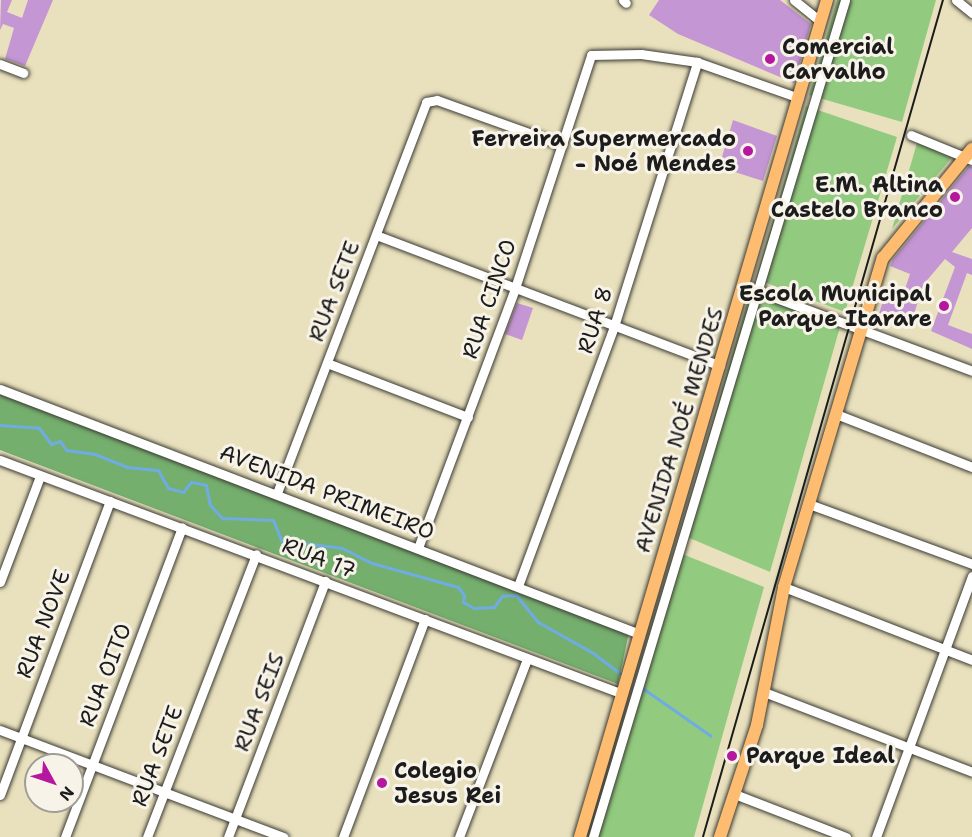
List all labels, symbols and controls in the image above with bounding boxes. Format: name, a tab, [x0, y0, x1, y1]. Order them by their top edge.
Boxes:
place label: Comercial Carvalho	[782, 33, 894, 84]
marker: Comercial Carvalho	[763, 52, 777, 66]
place label: Ferreira Supermercado - Noé Mendes	[472, 125, 736, 176]
marker: Ferreira Supermercado - Noé Mendes	[741, 144, 755, 158]
place label: E.M. Altina Castelo Branco	[771, 171, 943, 222]
marker: E.M. Altina Castelo Branco	[948, 190, 962, 204]
street label: RUA CINCO	[456, 236, 522, 362]
street label: RUA SETE	[303, 237, 365, 345]
place label: Escola Municipal Parque Itarare	[739, 280, 932, 332]
street label: RUA 8	[572, 283, 618, 357]
marker: Escola Municipal Parque Itarare	[937, 299, 951, 313]
street label: AVENIDA NOÉ MENDES	[629, 304, 729, 556]
street label: AVENIDA PRIMEIRO	[216, 439, 438, 545]
street label: RUA 17	[278, 532, 360, 584]
street label: RUA NOVE	[10, 566, 76, 682]
street label: RUA OITO	[73, 620, 137, 730]
street label: RUA SEIS	[228, 649, 290, 755]
street label: RUA SETE	[126, 702, 188, 810]
place label: Parque Ideal	[746, 743, 895, 769]
marker: Parque Ideal	[723, 747, 741, 765]
north arrow	[24, 753, 84, 813]
place label: Colegio Jesus Rei	[394, 757, 501, 808]
marker: Colegio Jesus Rei	[375, 776, 389, 790]
text: N	[55, 782, 79, 805]

